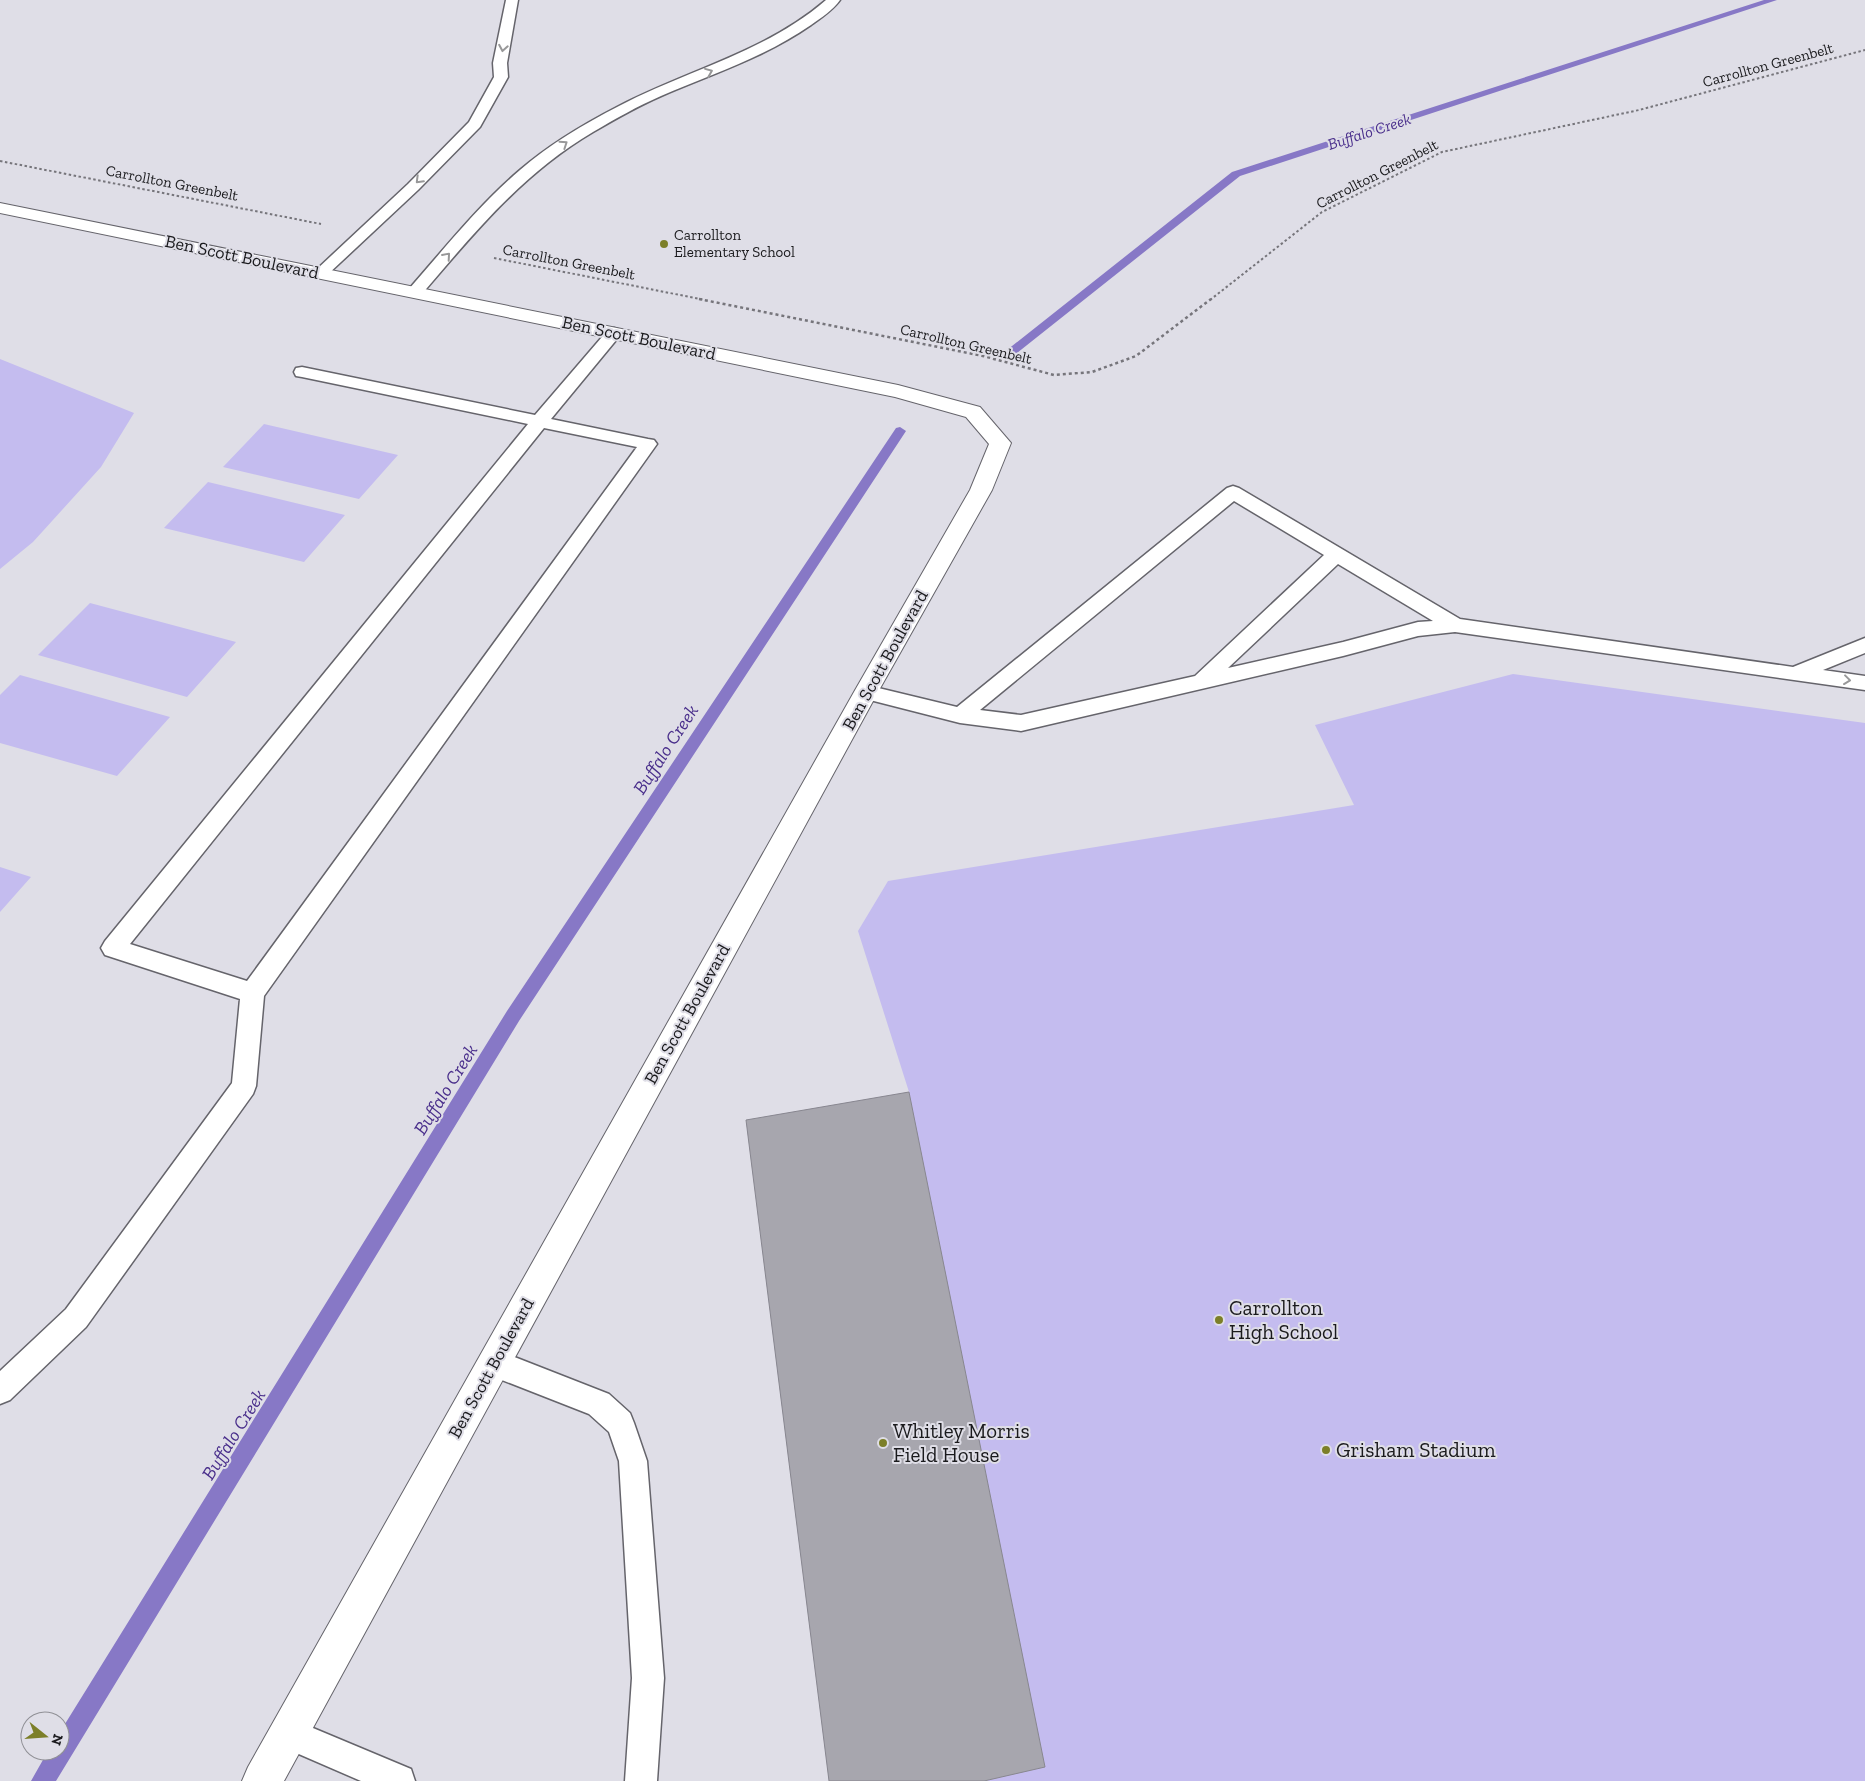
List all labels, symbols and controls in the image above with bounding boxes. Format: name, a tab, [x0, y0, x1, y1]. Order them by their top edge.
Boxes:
street label: Carrollton Greenbelt	[1701, 39, 1836, 91]
one-way arrow	[498, 43, 508, 52]
one-way arrow	[704, 68, 713, 78]
water label: Buffalo Creek	[1325, 109, 1413, 154]
street label: Carrollton Greenbelt	[1313, 135, 1441, 213]
one-way arrow	[558, 141, 568, 150]
street label: Carrollton Greenbelt	[104, 161, 240, 205]
one-way arrow	[416, 175, 425, 184]
place label: Carrollton Elementary School	[674, 226, 795, 261]
street label: Ben Scott Boulevard	[163, 230, 321, 284]
marker: Carrollton Elementary School	[658, 238, 670, 250]
street label: Carrollton Greenbelt	[501, 240, 637, 284]
one-way arrow	[441, 252, 450, 261]
street label: Ben Scott Boulevard	[560, 311, 718, 365]
street label: Carrollton Greenbelt	[898, 320, 1034, 368]
street label: Ben Scott Boulevard	[837, 586, 933, 734]
one-way arrow	[1843, 674, 1851, 685]
water label: Buffalo Creek	[628, 700, 703, 799]
street label: Ben Scott Boulevard	[639, 940, 735, 1088]
water label: Buffalo Creek	[409, 1040, 482, 1139]
street label: Ben Scott Boulevard	[443, 1294, 539, 1442]
place label: Carrollton High School	[1229, 1295, 1339, 1344]
marker: Carrollton High School	[1213, 1314, 1225, 1326]
water label: Buffalo Creek	[197, 1385, 270, 1484]
place label: Whitley Morris Field House	[893, 1418, 1030, 1467]
marker: Whitley Morris Field House	[877, 1437, 889, 1449]
place label: Grisham Stadium	[1336, 1437, 1496, 1462]
marker: Grisham Stadium	[1320, 1444, 1332, 1456]
north arrow	[20, 1711, 70, 1761]
text: N	[47, 1732, 67, 1748]

